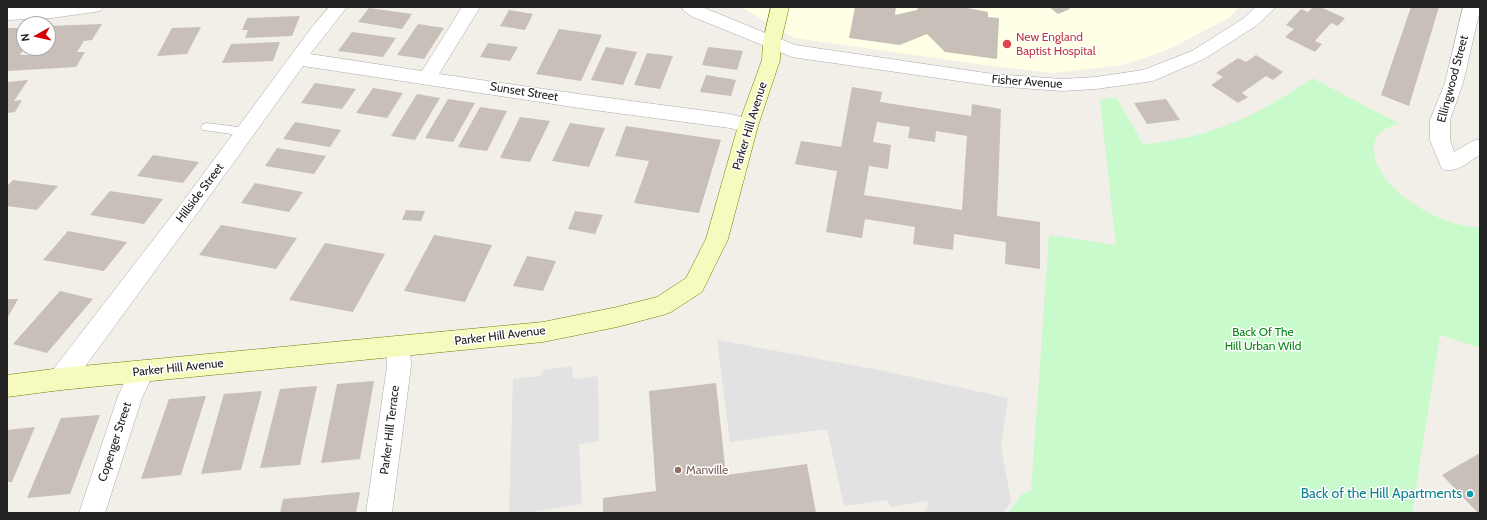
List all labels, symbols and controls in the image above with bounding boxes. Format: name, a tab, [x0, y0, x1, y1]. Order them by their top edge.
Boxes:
north arrow	[16, 16, 56, 56]
place label: New England Baptist Hospital	[1016, 30, 1096, 58]
text: N	[18, 33, 33, 42]
street label: Ellingwood Street	[1434, 34, 1472, 124]
marker: New England Baptist Hospital	[1001, 38, 1013, 50]
street label: Fisher Avenue	[991, 72, 1063, 92]
street label: Sunset Street	[489, 80, 559, 104]
street label: Parker Hill Avenue	[730, 80, 770, 172]
street label: Hillside Street	[173, 161, 227, 225]
street label: Parker Hill Avenue	[454, 323, 546, 349]
park label: Back Of The Hill Urban Wild	[1225, 325, 1301, 353]
street label: Parker Hill Avenue	[132, 356, 224, 380]
street label: Parker Hill Terrace	[377, 385, 403, 475]
street label: Copenger Street	[95, 400, 135, 484]
place label: Manville	[686, 463, 728, 477]
marker: Manville	[673, 465, 683, 475]
place label: Back of the Hill Apartments	[1301, 486, 1462, 502]
marker: Back of the Hill Apartments	[1465, 489, 1475, 499]

